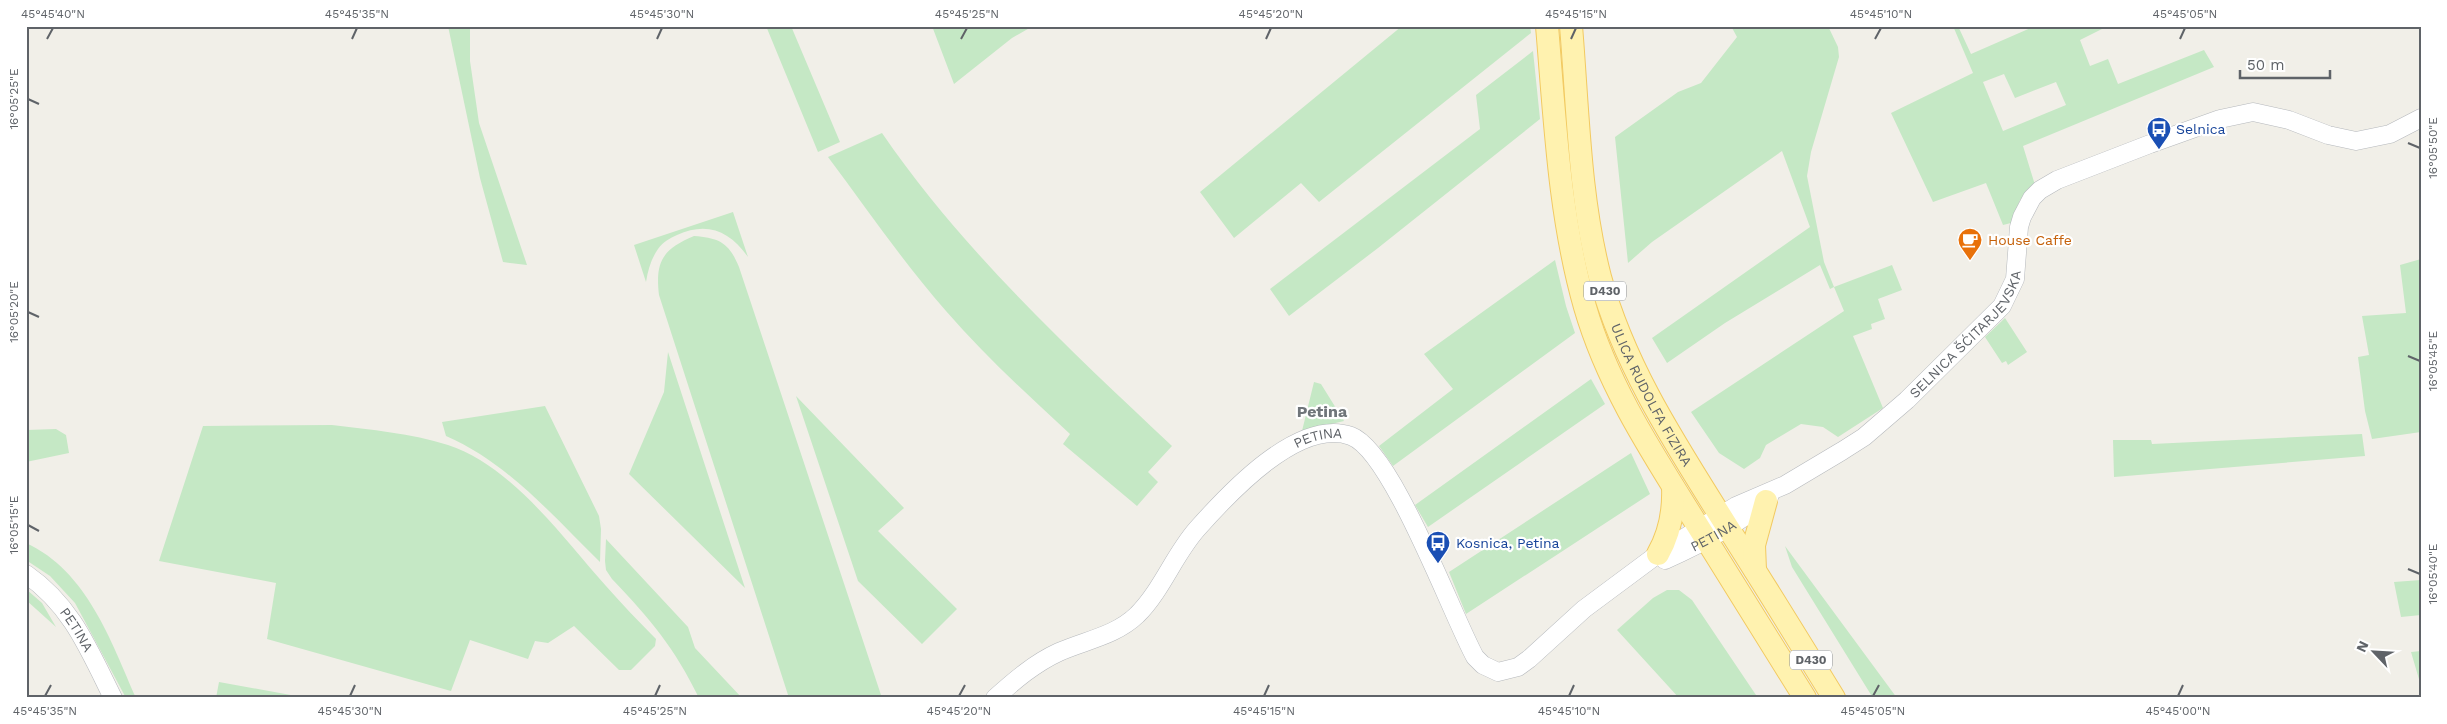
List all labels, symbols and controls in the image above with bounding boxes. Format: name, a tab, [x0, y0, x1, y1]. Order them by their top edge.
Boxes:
text: 45°45'40"N	[21, 7, 85, 21]
text: 45°45'35"N	[325, 7, 389, 21]
text: 45°45'30"N	[630, 7, 694, 21]
text: 45°45'25"N	[935, 7, 999, 21]
text: 45°45'20"N	[1239, 7, 1303, 21]
text: 45°45'15"N	[1545, 7, 1607, 21]
text: 45°45'10"N	[1850, 7, 1912, 21]
text: 45°45'05"N	[2153, 7, 2217, 21]
scale bar	[2240, 48, 2330, 80]
text: 50 m	[2247, 56, 2284, 74]
text: 16°05'25"E	[7, 68, 21, 130]
bus stop icon: Selnica	[2146, 116, 2172, 150]
text: 16°05'50"E	[2426, 117, 2440, 179]
place label: Selnica	[2176, 121, 2226, 137]
cafe icon: House Caffe	[1957, 227, 1983, 261]
place label: House Caffe	[1988, 232, 2072, 248]
street label: SELNICA ŠĆITARJEVSKA	[1906, 270, 2024, 401]
text: 16°05'20"E	[7, 281, 21, 343]
road number: D430	[1584, 282, 1626, 300]
street label: ULICA RUDOLFA FIZIRA	[1608, 321, 1695, 469]
text: 16°05'45"E	[2426, 330, 2440, 391]
district label: Petina	[1297, 402, 1348, 421]
street label: PETINA	[1291, 425, 1343, 451]
text: 16°05'15"E	[7, 495, 21, 554]
street label: PETINA	[1688, 517, 1739, 555]
bus stop icon: Kosnica, Petina	[1425, 530, 1451, 564]
place label: Kosnica, Petina	[1456, 535, 1560, 551]
text: 16°05'40"E	[2426, 543, 2440, 604]
street label: PETINA	[57, 604, 97, 655]
north arrow	[2350, 626, 2400, 676]
text: N	[2353, 638, 2372, 655]
road number: D430	[1790, 650, 1832, 670]
text: 45°45'35"N	[13, 704, 77, 718]
text: 45°45'30"N	[318, 704, 382, 718]
text: 45°45'25"N	[623, 704, 687, 718]
text: 45°45'20"N	[927, 704, 991, 718]
text: 45°45'15"N	[1233, 704, 1295, 718]
text: 45°45'10"N	[1538, 704, 1600, 718]
text: 45°45'05"N	[1841, 704, 1905, 718]
text: 45°45'00"N	[2145, 704, 2211, 718]

